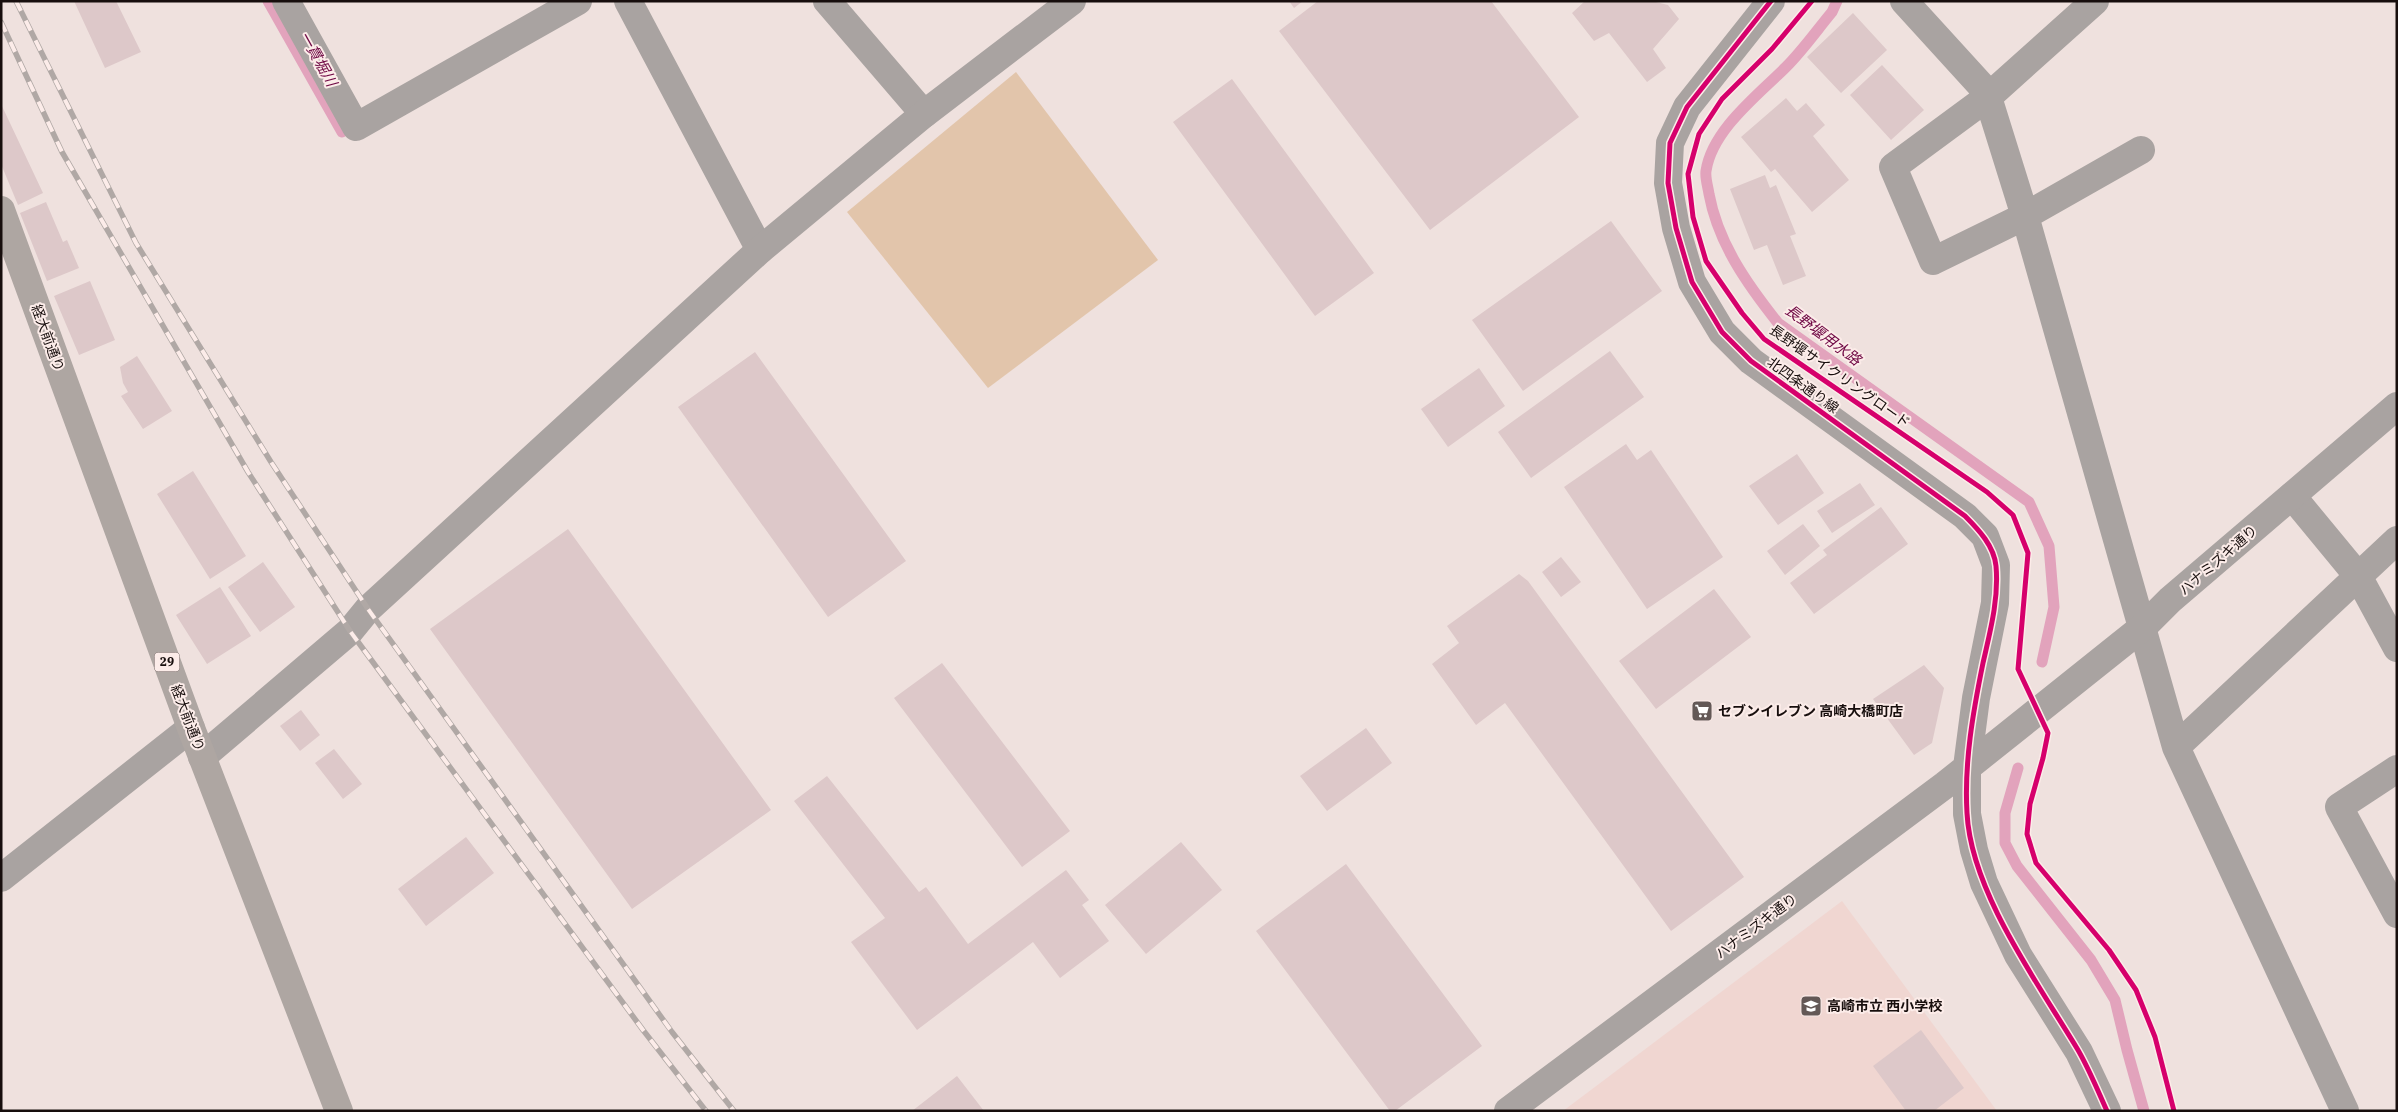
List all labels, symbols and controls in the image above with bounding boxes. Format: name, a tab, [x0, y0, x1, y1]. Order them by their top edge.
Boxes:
water label: 一貫堀川	[296, 28, 342, 91]
water label: 長野堰用水路	[1782, 300, 1867, 370]
street label: 経大前通り	[28, 302, 68, 374]
street label: 長野堰サイクリングロード	[1766, 321, 1914, 431]
street label: 北四条通り線	[1764, 353, 1842, 417]
street label: ハナミズキ通り	[2175, 521, 2261, 599]
road number: 29	[154, 652, 180, 672]
street label: 経大前通り	[167, 682, 209, 754]
supermarket icon: セブンイレブン 高崎大橋町店	[1690, 699, 1714, 723]
place label: セブンイレブン 高崎大橋町店	[1718, 702, 1903, 720]
street label: ハナミズキ通り	[1711, 889, 1801, 963]
school or university icon: 高崎市立 西小学校	[1799, 994, 1823, 1018]
place label: 高崎市立 西小学校	[1827, 997, 1942, 1015]

